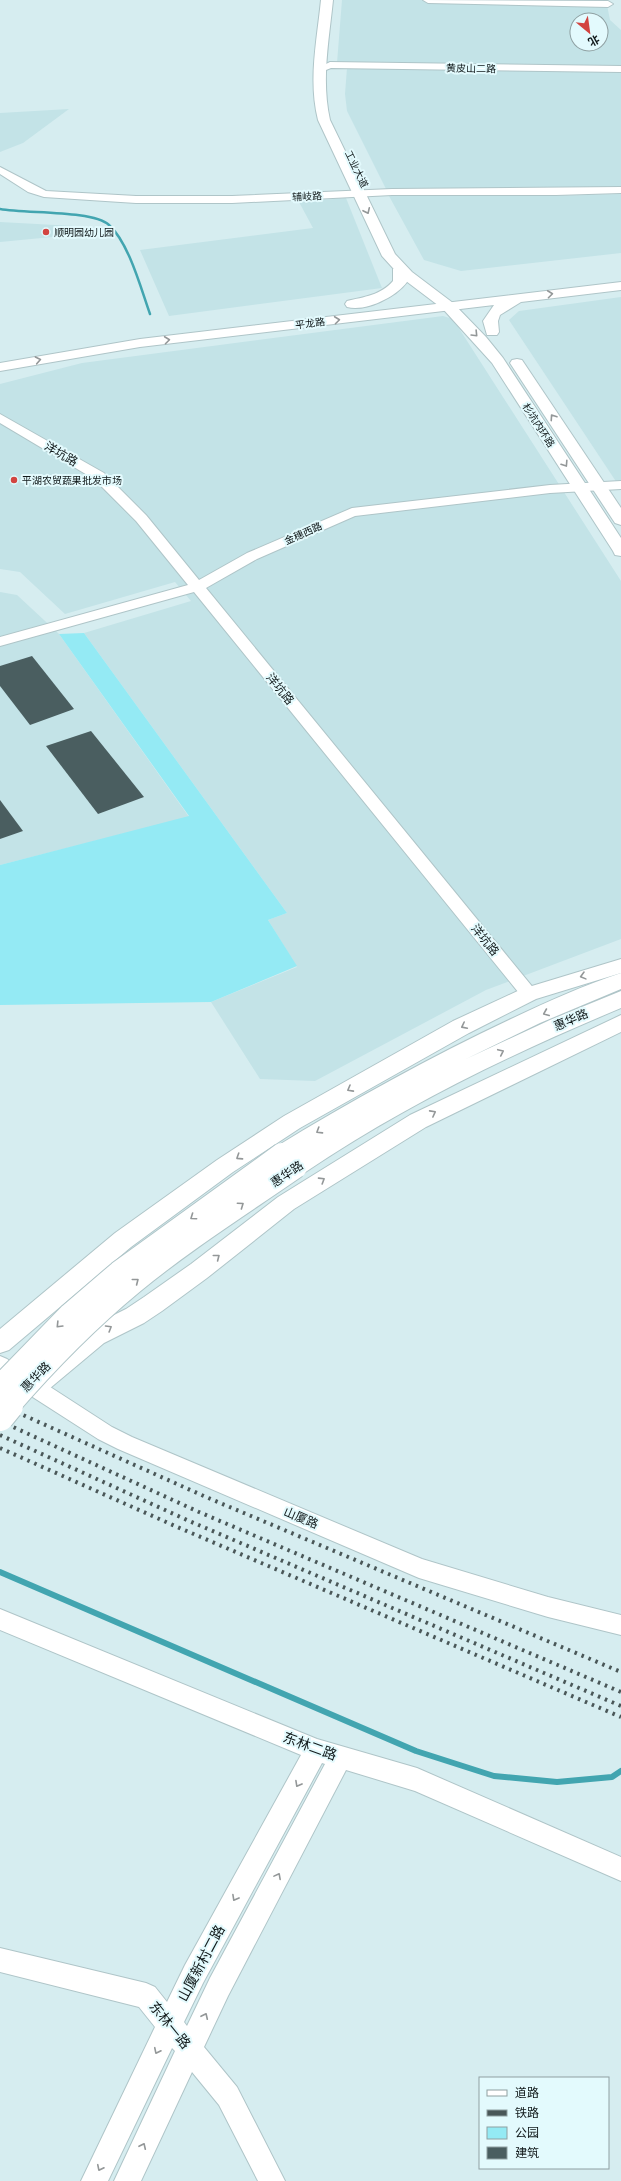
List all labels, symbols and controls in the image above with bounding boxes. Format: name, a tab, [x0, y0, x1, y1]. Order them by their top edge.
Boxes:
north arrow	[569, 12, 609, 52]
text: 北	[586, 33, 602, 49]
street label: 黄皮山二路	[446, 63, 496, 74]
street label: 工业大道	[343, 149, 370, 190]
street label: 辅岐路	[292, 190, 322, 203]
one-way arrow	[362, 206, 370, 214]
marker: 顺明园幼儿园	[41, 227, 51, 237]
place label: 顺明园幼儿园	[54, 227, 114, 238]
one-way arrow	[547, 290, 553, 299]
one-way arrow	[334, 315, 341, 324]
street label: 平龙路	[295, 316, 326, 331]
one-way arrow	[470, 329, 478, 337]
one-way arrow	[164, 336, 170, 345]
one-way arrow	[35, 356, 41, 364]
street label: 杉坑内环路	[520, 401, 557, 449]
one-way arrow	[551, 415, 558, 422]
street label: 洋坑路	[42, 439, 80, 468]
one-way arrow	[560, 460, 568, 467]
marker: 平湖农贸蔬果批发市场	[9, 475, 19, 485]
place label: 平湖农贸蔬果批发市场	[22, 475, 122, 486]
street label: 金穗西路	[283, 520, 324, 547]
street label: 洋坑路	[264, 671, 297, 707]
street label: 洋坑路	[469, 922, 502, 958]
one-way arrow	[580, 971, 587, 980]
street label: 惠华路	[552, 1007, 590, 1033]
one-way arrow	[543, 1008, 550, 1016]
one-way arrow	[460, 1021, 468, 1029]
one-way arrow	[497, 1049, 504, 1057]
one-way arrow	[347, 1085, 354, 1092]
one-way arrow	[429, 1110, 436, 1117]
one-way arrow	[316, 1126, 323, 1133]
one-way arrow	[236, 1152, 243, 1160]
street label: 惠华路	[268, 1158, 305, 1189]
one-way arrow	[318, 1178, 325, 1185]
one-way arrow	[237, 1203, 244, 1210]
one-way arrow	[190, 1212, 197, 1219]
one-way arrow	[213, 1254, 220, 1261]
one-way arrow	[132, 1279, 139, 1286]
one-way arrow	[56, 1320, 64, 1328]
one-way arrow	[105, 1325, 112, 1332]
street label: 惠华路	[18, 1359, 53, 1394]
street label: 山厦路	[282, 1505, 320, 1531]
street label: 东林二路	[281, 1729, 339, 1763]
one-way arrow	[295, 1780, 302, 1787]
one-way arrow	[273, 1872, 281, 1880]
one-way arrow	[233, 1894, 240, 1901]
street label: 山厦新村二路	[174, 1922, 228, 2004]
street label: 东林一路	[146, 1998, 194, 2052]
one-way arrow	[200, 2012, 208, 2020]
one-way arrow	[154, 2047, 162, 2054]
legend	[479, 2077, 609, 2169]
text: 道路	[515, 2086, 539, 2099]
text: 铁路	[515, 2106, 539, 2119]
text: 公园	[515, 2126, 539, 2139]
one-way arrow	[138, 2142, 146, 2150]
text: 建筑	[515, 2146, 539, 2159]
one-way arrow	[98, 2164, 105, 2171]

